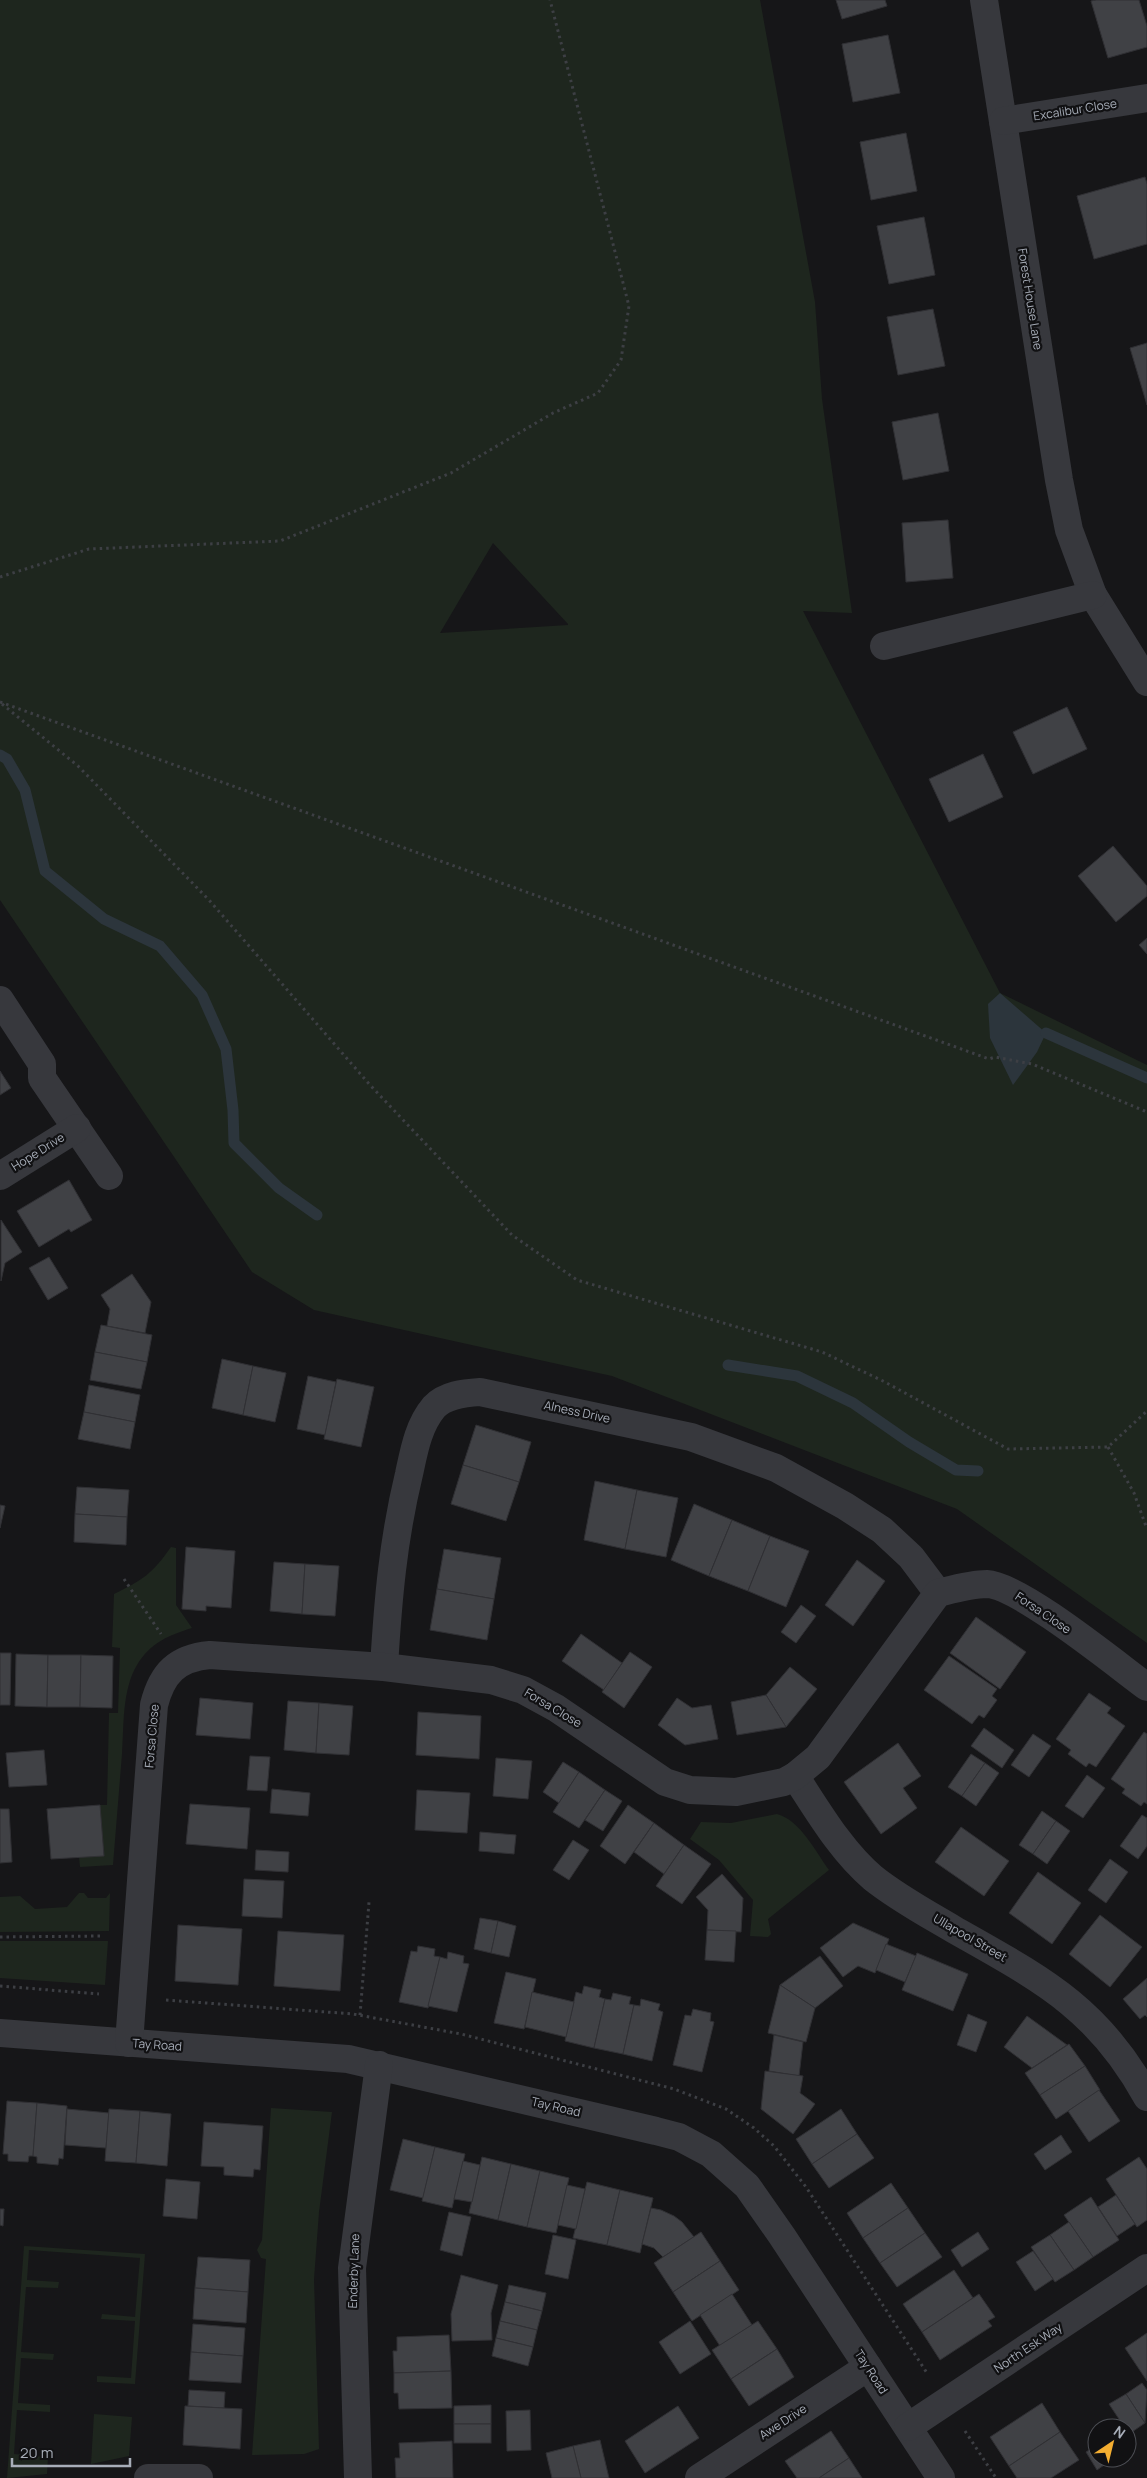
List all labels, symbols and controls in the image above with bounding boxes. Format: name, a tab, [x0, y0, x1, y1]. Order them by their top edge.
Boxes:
street label: Excalibur Close	[1032, 95, 1118, 125]
street label: Forest House Lane	[1014, 247, 1047, 351]
street label: Hope Drive	[8, 1128, 68, 1175]
street label: Alness Drive	[542, 1396, 612, 1427]
street label: Forsa Close	[1012, 1588, 1075, 1638]
street label: Forsa Close	[521, 1684, 585, 1731]
street label: Forsa Close	[140, 1703, 163, 1769]
street label: Ullapool Street	[930, 1910, 1010, 1966]
street label: Tay Road	[132, 2034, 182, 2055]
street label: Tay Road	[530, 2093, 582, 2120]
street label: Enderby Lane	[344, 2233, 363, 2309]
street label: North Esk Way	[990, 2318, 1066, 2377]
street label: Tay Road	[851, 2346, 892, 2397]
street label: Awe Drive	[756, 2400, 810, 2443]
north arrow	[1087, 2418, 1137, 2468]
text: N	[1110, 2421, 1129, 2443]
scale bar	[12, 2436, 130, 2468]
text: 20 m	[20, 2442, 53, 2463]

